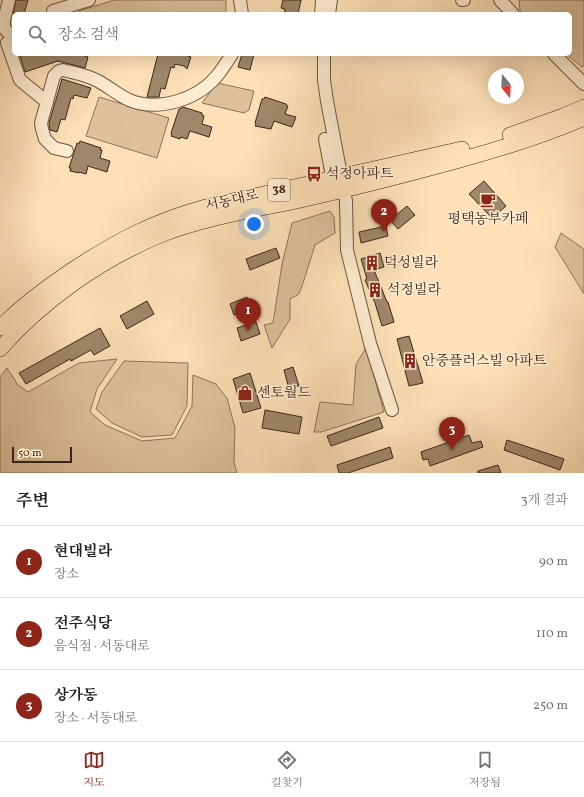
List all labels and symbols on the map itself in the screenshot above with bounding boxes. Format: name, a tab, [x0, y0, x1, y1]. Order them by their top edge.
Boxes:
north arrow	[488, 68, 524, 104]
bus stop icon: 석정아파트	[305, 165, 323, 183]
place label: 석정아파트	[326, 165, 394, 184]
road number: 38	[268, 179, 290, 201]
street label: 서동대로	[204, 186, 261, 216]
cafe icon: 평택농부카페	[479, 191, 497, 209]
pin: 2	[371, 199, 397, 232]
place label: 평택농부카페	[447, 210, 529, 229]
your location	[244, 214, 264, 234]
building icon: 덕성빌라	[363, 254, 381, 272]
place label: 덕성빌라	[384, 254, 439, 273]
building icon: 석정빌라	[366, 281, 384, 299]
place label: 석정빌라	[387, 281, 442, 300]
pin: 1	[235, 298, 261, 331]
building icon: 안중플러스빌 아파트	[401, 352, 419, 370]
place label: 안중플러스빌 아파트	[422, 352, 547, 371]
shop icon: 센토월드	[236, 384, 254, 402]
place label: 센토월드	[257, 384, 312, 403]
pin: 3	[439, 417, 465, 450]
scale bar	[12, 445, 72, 464]

